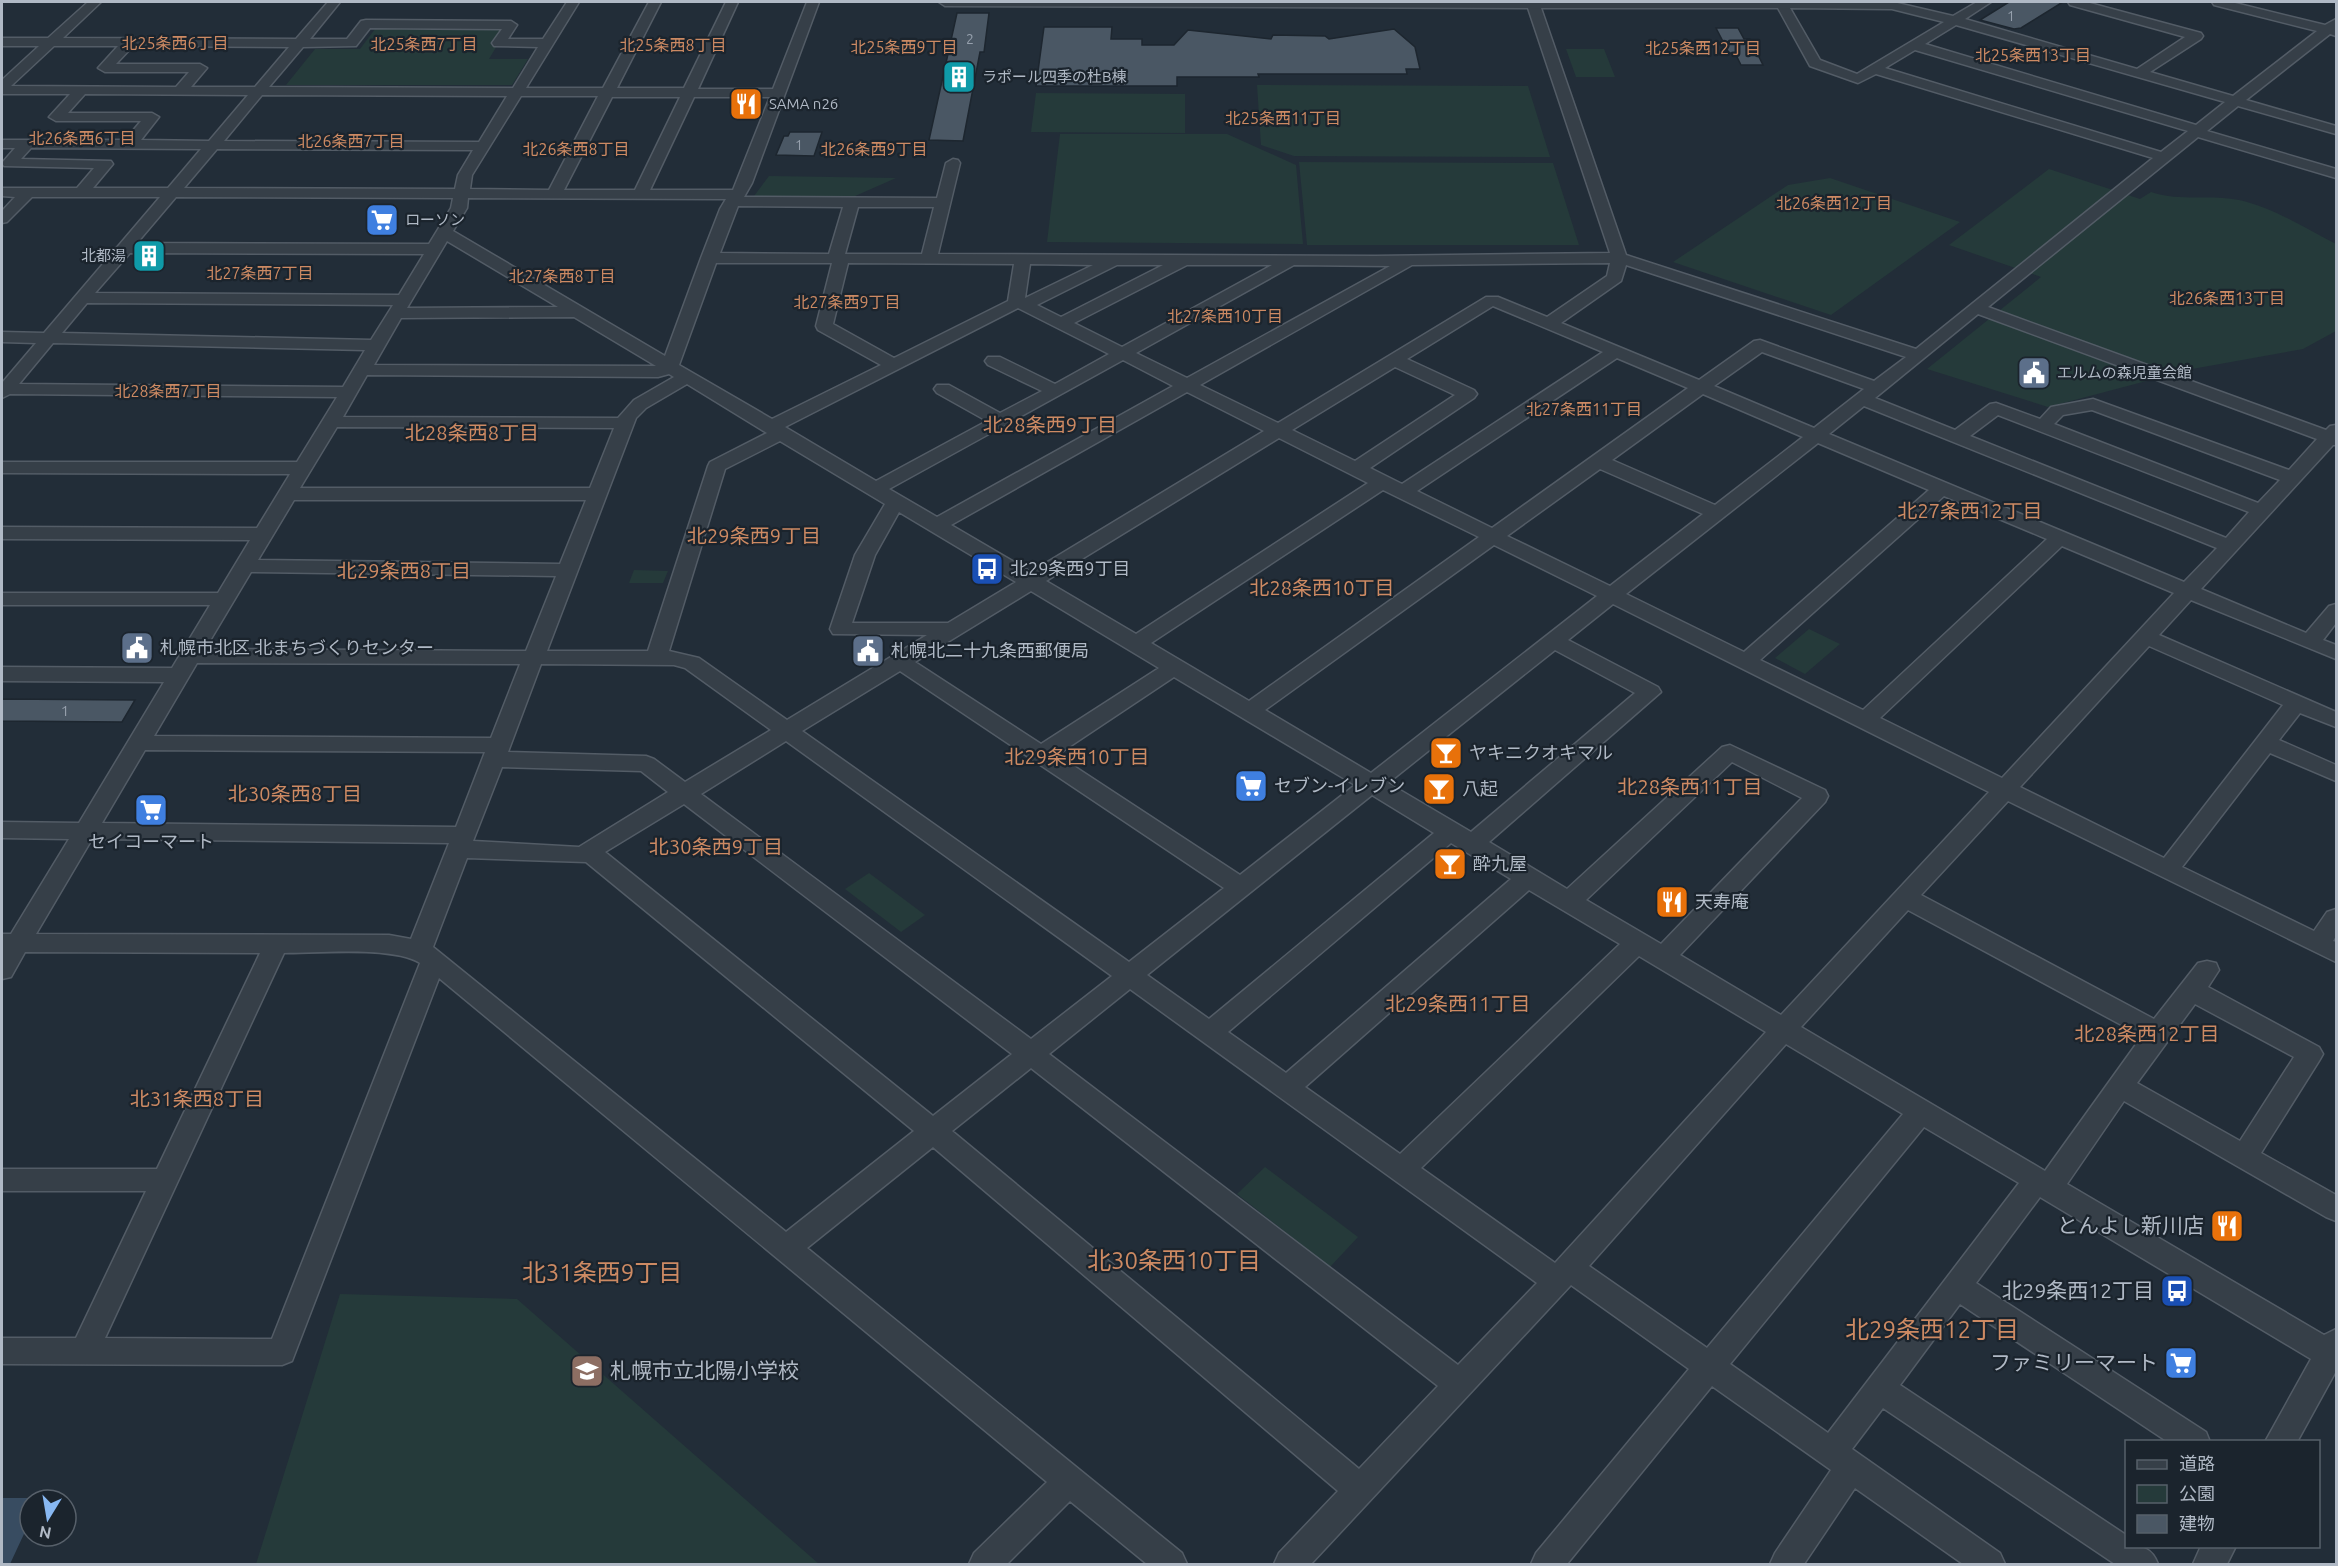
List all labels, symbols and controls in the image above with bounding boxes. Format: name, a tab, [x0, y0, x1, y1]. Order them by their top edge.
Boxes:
house number: 1	[2007, 8, 2015, 24]
house number: 2	[966, 31, 974, 47]
district label: 北25条西6丁目	[121, 34, 229, 52]
district label: 北25条西7丁目	[370, 35, 478, 53]
district label: 北25条西8丁目	[619, 36, 727, 54]
district label: 北25条西9丁目	[850, 38, 958, 56]
district label: 北25条西12丁目	[1645, 39, 1761, 57]
district label: 北25条西13丁目	[1975, 46, 2091, 64]
building icon: ラポール四季の杜B棟	[941, 59, 977, 95]
place label: ラポール四季の杜B棟	[982, 68, 1127, 85]
restaurant icon: SAMA n26	[728, 86, 764, 122]
place label: SAMA n26	[769, 95, 838, 112]
district label: 北25条西11丁目	[1225, 109, 1341, 127]
district label: 北26条西6丁目	[28, 129, 136, 147]
district label: 北26条西7丁目	[297, 132, 405, 150]
house number: 1	[795, 137, 803, 153]
district label: 北26条西8丁目	[522, 140, 630, 158]
district label: 北26条西9丁目	[820, 140, 928, 158]
district label: 北26条西12丁目	[1776, 194, 1892, 212]
supermarket icon: ローソン	[364, 202, 400, 238]
place label: ローソン	[405, 211, 465, 228]
building icon: 北都湯	[131, 238, 167, 274]
place label: 北都湯	[81, 247, 126, 264]
district label: 北27条西7丁目	[206, 264, 314, 282]
district label: 北27条西8丁目	[508, 267, 616, 285]
district label: 北26条西13丁目	[2169, 289, 2285, 307]
district label: 北27条西9丁目	[793, 293, 901, 311]
district label: 北27条西10丁目	[1167, 307, 1283, 325]
public building icon: エルムの森児童会館	[2016, 355, 2052, 391]
place label: エルムの森児童会館	[2057, 364, 2192, 381]
district label: 北28条西7丁目	[114, 382, 222, 400]
district label: 北27条西11丁目	[1526, 400, 1642, 418]
district label: 北28条西9丁目	[983, 413, 1117, 436]
district label: 北28条西8丁目	[405, 421, 539, 444]
district label: 北27条西12丁目	[1897, 499, 2043, 522]
district label: 北29条西9丁目	[687, 524, 821, 547]
bus stop icon: 北29条西9丁目	[969, 551, 1005, 587]
place label: 北29条西9丁目	[1010, 558, 1130, 578]
district label: 北29条西8丁目	[337, 559, 471, 582]
district label: 北28条西10丁目	[1249, 576, 1395, 599]
public building icon: 札幌市北区 北まちづくりセンター	[119, 630, 155, 666]
public building icon: 札幌北二十九条西郵便局	[850, 633, 886, 669]
place label: 札幌市北区 北まちづくりセンター	[160, 637, 434, 657]
place label: 札幌北二十九条西郵便局	[891, 640, 1089, 660]
house number: 1	[61, 702, 69, 719]
bar icon: ヤキニクオキマル	[1428, 735, 1464, 771]
place label: ヤキニクオキマル	[1469, 742, 1613, 762]
district label: 北29条西10丁目	[1004, 745, 1150, 768]
supermarket icon: セブン-イレブン	[1233, 768, 1269, 804]
bar icon: 八起	[1421, 771, 1457, 807]
place label: セブン-イレブン	[1274, 775, 1405, 795]
district label: 北28条西11丁目	[1617, 775, 1763, 798]
place label: 八起	[1462, 778, 1498, 798]
district label: 北30条西8丁目	[228, 782, 362, 805]
supermarket icon: セイコーマート	[133, 792, 169, 828]
place label: セイコーマート	[88, 831, 214, 851]
district label: 北30条西9丁目	[649, 835, 783, 858]
bar icon: 酔九屋	[1432, 846, 1468, 882]
place label: 酔九屋	[1473, 853, 1527, 873]
restaurant icon: 天寿庵	[1654, 884, 1690, 920]
place label: 天寿庵	[1695, 891, 1749, 911]
district label: 北29条西11丁目	[1385, 992, 1531, 1015]
district label: 北28条西12丁目	[2074, 1022, 2220, 1045]
district label: 北31条西8丁目	[130, 1087, 264, 1110]
restaurant icon: とんよし新川店	[2209, 1208, 2245, 1244]
place label: とんよし新川店	[2057, 1213, 2204, 1237]
district label: 北30条西10丁目	[1087, 1247, 1261, 1274]
district label: 北31条西9丁目	[522, 1259, 682, 1286]
bus stop icon: 北29条西12丁目	[2159, 1273, 2195, 1309]
place label: 北29条西12丁目	[2002, 1278, 2154, 1302]
district label: 北29条西12丁目	[1845, 1316, 2019, 1343]
supermarket icon: ファミリーマート	[2163, 1345, 2199, 1381]
place label: ファミリーマート	[1990, 1350, 2158, 1374]
school or university icon: 札幌市立北陽小学校	[569, 1353, 605, 1389]
place label: 札幌市立北陽小学校	[610, 1358, 799, 1382]
legend	[2125, 1440, 2320, 1548]
text: 道路	[2179, 1453, 2215, 1473]
text: 公園	[2179, 1483, 2215, 1503]
north arrow	[18, 1488, 78, 1548]
text: 建物	[2179, 1513, 2215, 1533]
text: N	[38, 1523, 53, 1543]

